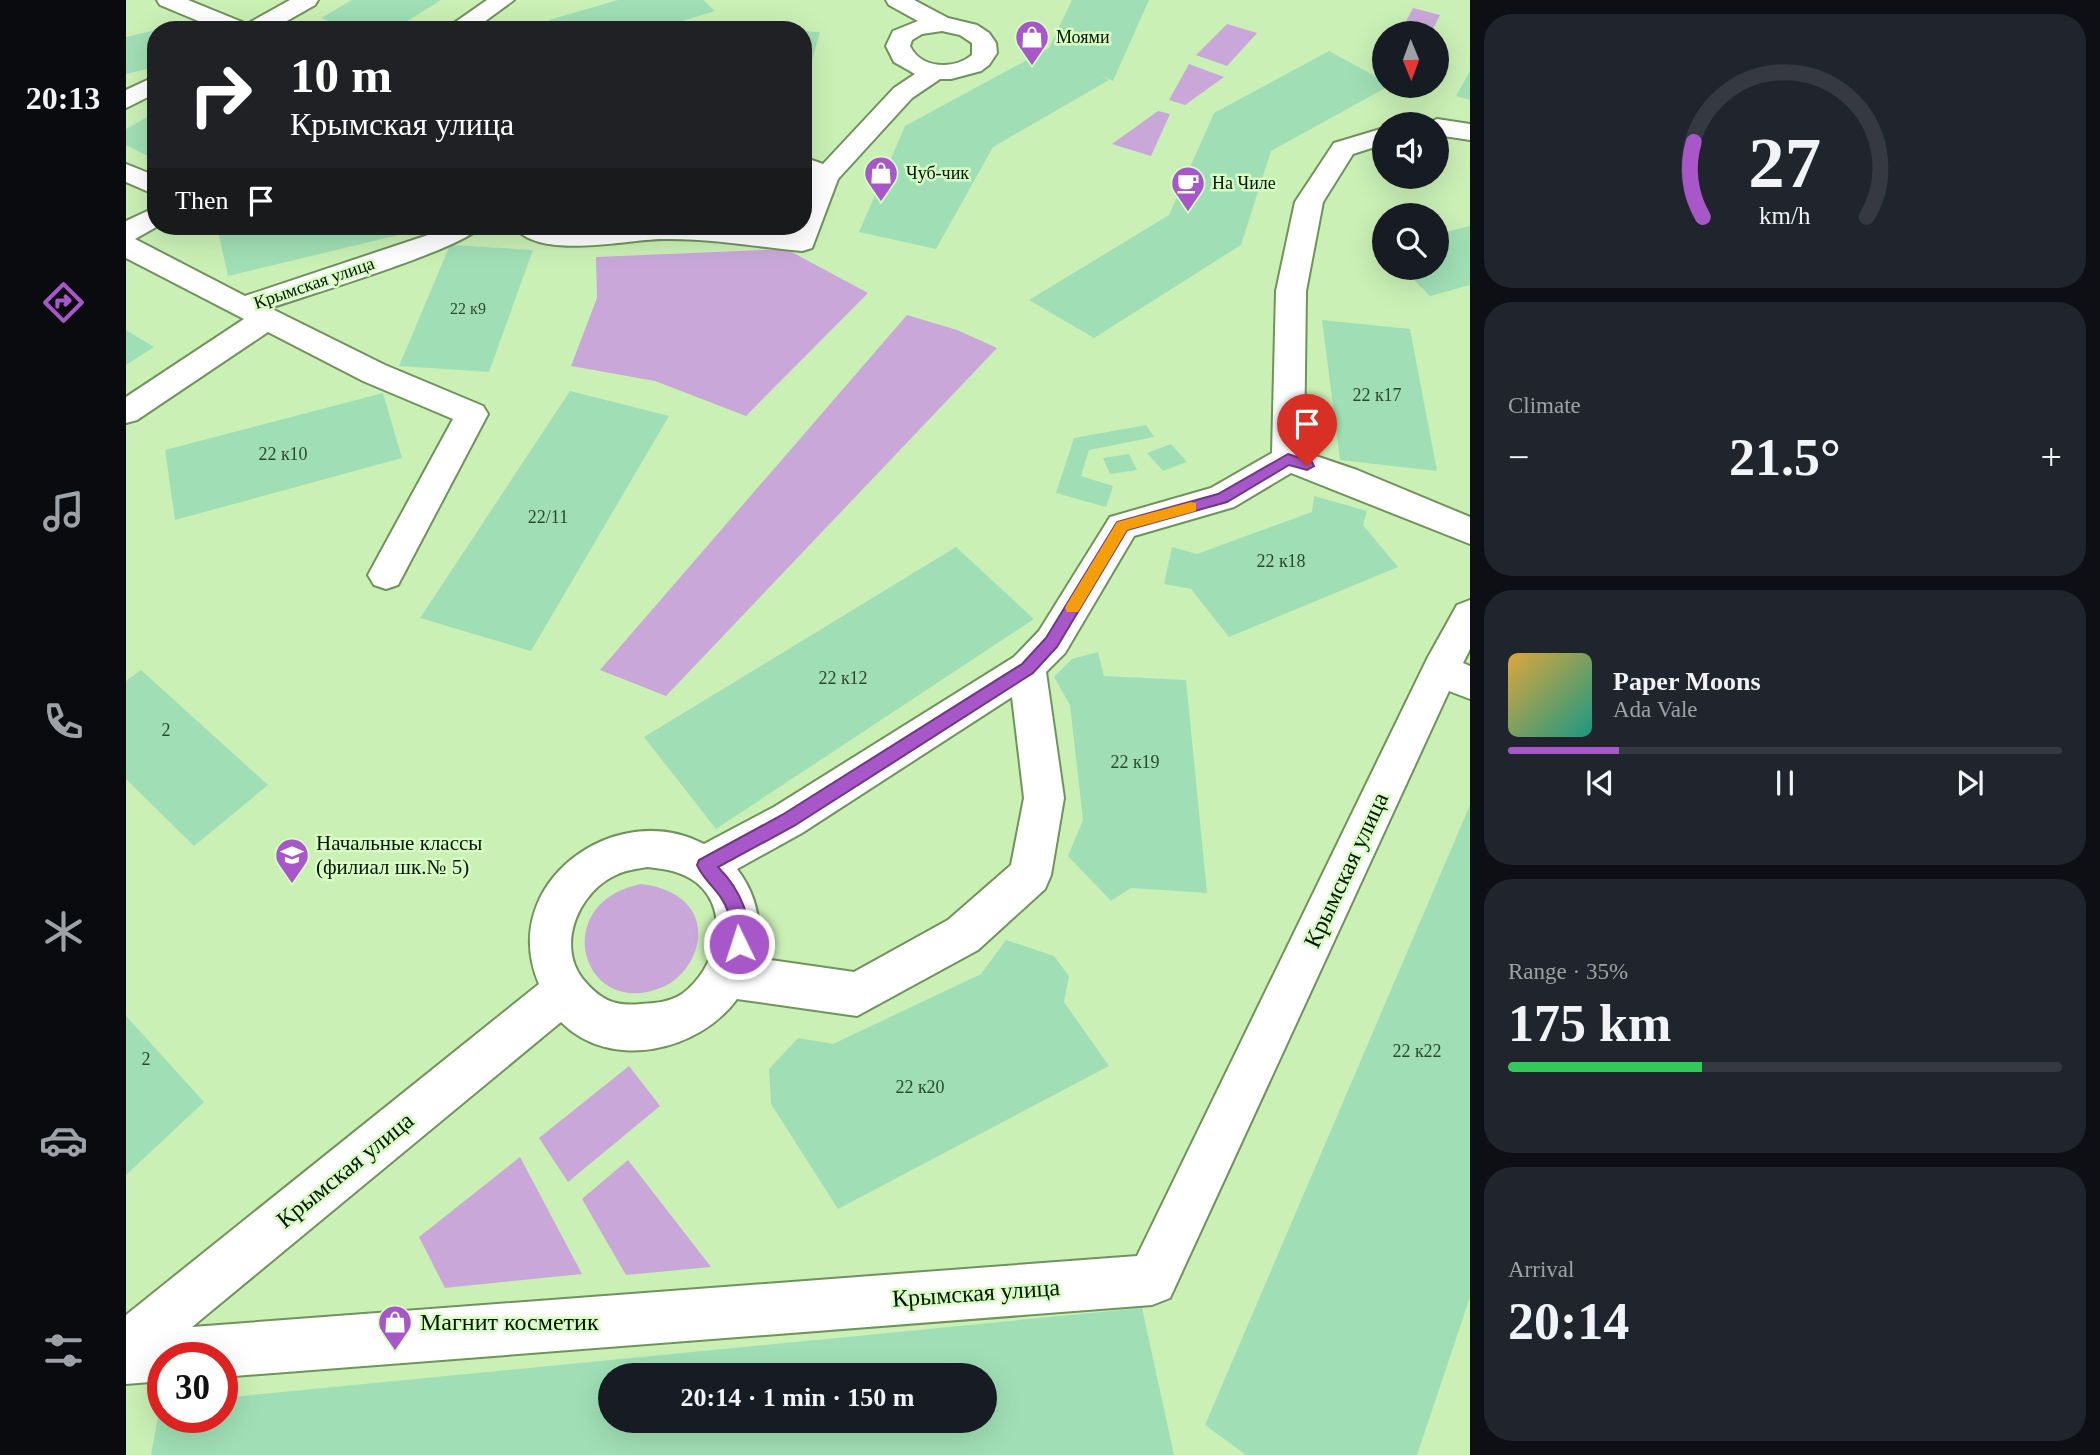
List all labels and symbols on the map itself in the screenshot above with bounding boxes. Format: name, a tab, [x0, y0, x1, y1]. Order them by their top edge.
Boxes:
shop icon: Моями	[1013, 18, 1051, 67]
north arrow	[1372, 21, 1449, 98]
place label: Моями	[1056, 27, 1110, 47]
shop icon: Чуб-чик	[862, 154, 900, 203]
place label: Чуб-чик	[906, 163, 969, 183]
cafe icon: На Чиле	[1169, 164, 1207, 213]
place label: На Чиле	[1212, 173, 1276, 193]
street label: Крымская улица	[251, 253, 377, 313]
house number: 22 к9	[450, 300, 486, 317]
house number: 22 к17	[1352, 385, 1402, 405]
pin	[1277, 394, 1337, 466]
house number: 22 к10	[258, 444, 308, 464]
house number: 22/11	[528, 507, 568, 527]
house number: 22 к18	[1256, 551, 1306, 571]
house number: 22 к12	[818, 668, 868, 688]
house number: 2	[162, 720, 171, 740]
house number: 22 к19	[1110, 752, 1160, 772]
street label: Крымская улица	[1299, 788, 1393, 952]
place label: Начальные классы (филиал шк.№ 5)	[316, 831, 482, 879]
school or university icon: Начальные классы (филиал шк.№ 5)	[273, 836, 311, 885]
position arrow	[702, 907, 776, 981]
house number: 22 к22	[1392, 1041, 1442, 1061]
house number: 2	[142, 1049, 151, 1069]
house number: 22 к20	[895, 1077, 945, 1097]
street label: Крымская улица	[271, 1107, 419, 1233]
street label: Крымская улица	[891, 1274, 1061, 1312]
shop icon: Магнит косметик	[376, 1303, 414, 1352]
place label: Магнит косметик	[420, 1309, 599, 1335]
speed limit sign: 30	[147, 1342, 238, 1433]

